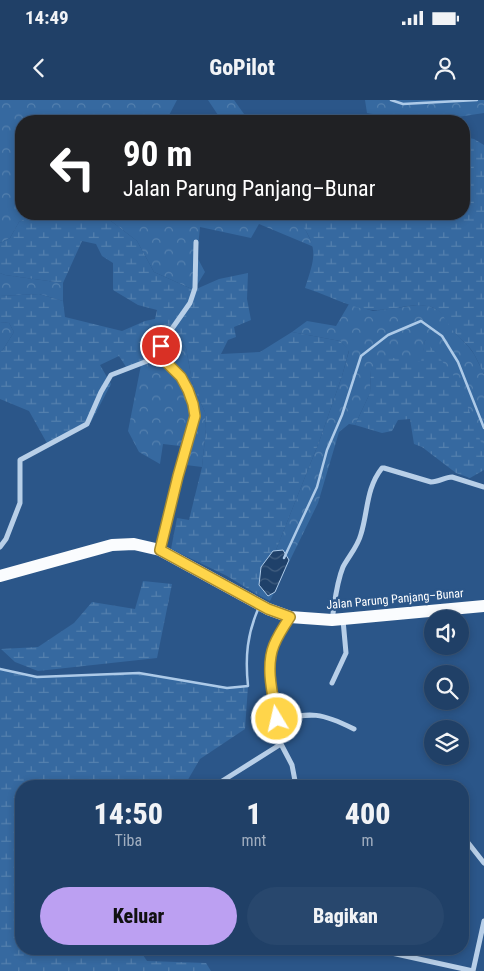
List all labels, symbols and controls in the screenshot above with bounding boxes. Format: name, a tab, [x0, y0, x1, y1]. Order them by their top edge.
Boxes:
text: 14:49	[25, 6, 69, 29]
icon: back	[25, 54, 53, 82]
icon: person	[431, 54, 459, 82]
text: GoPilot	[209, 55, 275, 80]
text: 90 m	[123, 134, 192, 175]
icon: left	[40, 135, 105, 200]
text: Jalan Parung Panjang–Bunar	[123, 176, 375, 201]
pin	[140, 325, 182, 367]
icon: arrive	[147, 332, 175, 360]
street label: Jalan Parung Panjang–Bunar	[326, 586, 465, 612]
map controls	[424, 610, 469, 765]
button: sound	[424, 610, 469, 655]
button: search	[424, 665, 469, 710]
position arrow	[250, 692, 302, 744]
button: layers	[424, 720, 469, 765]
text: 14:50	[94, 796, 163, 831]
text: 1	[246, 796, 261, 831]
text: 400	[345, 796, 390, 831]
text: Tiba	[115, 831, 142, 850]
text: mnt	[242, 831, 266, 850]
text: m	[362, 831, 374, 850]
button: Keluar	[40, 887, 237, 945]
button: Bagikan	[247, 887, 444, 945]

